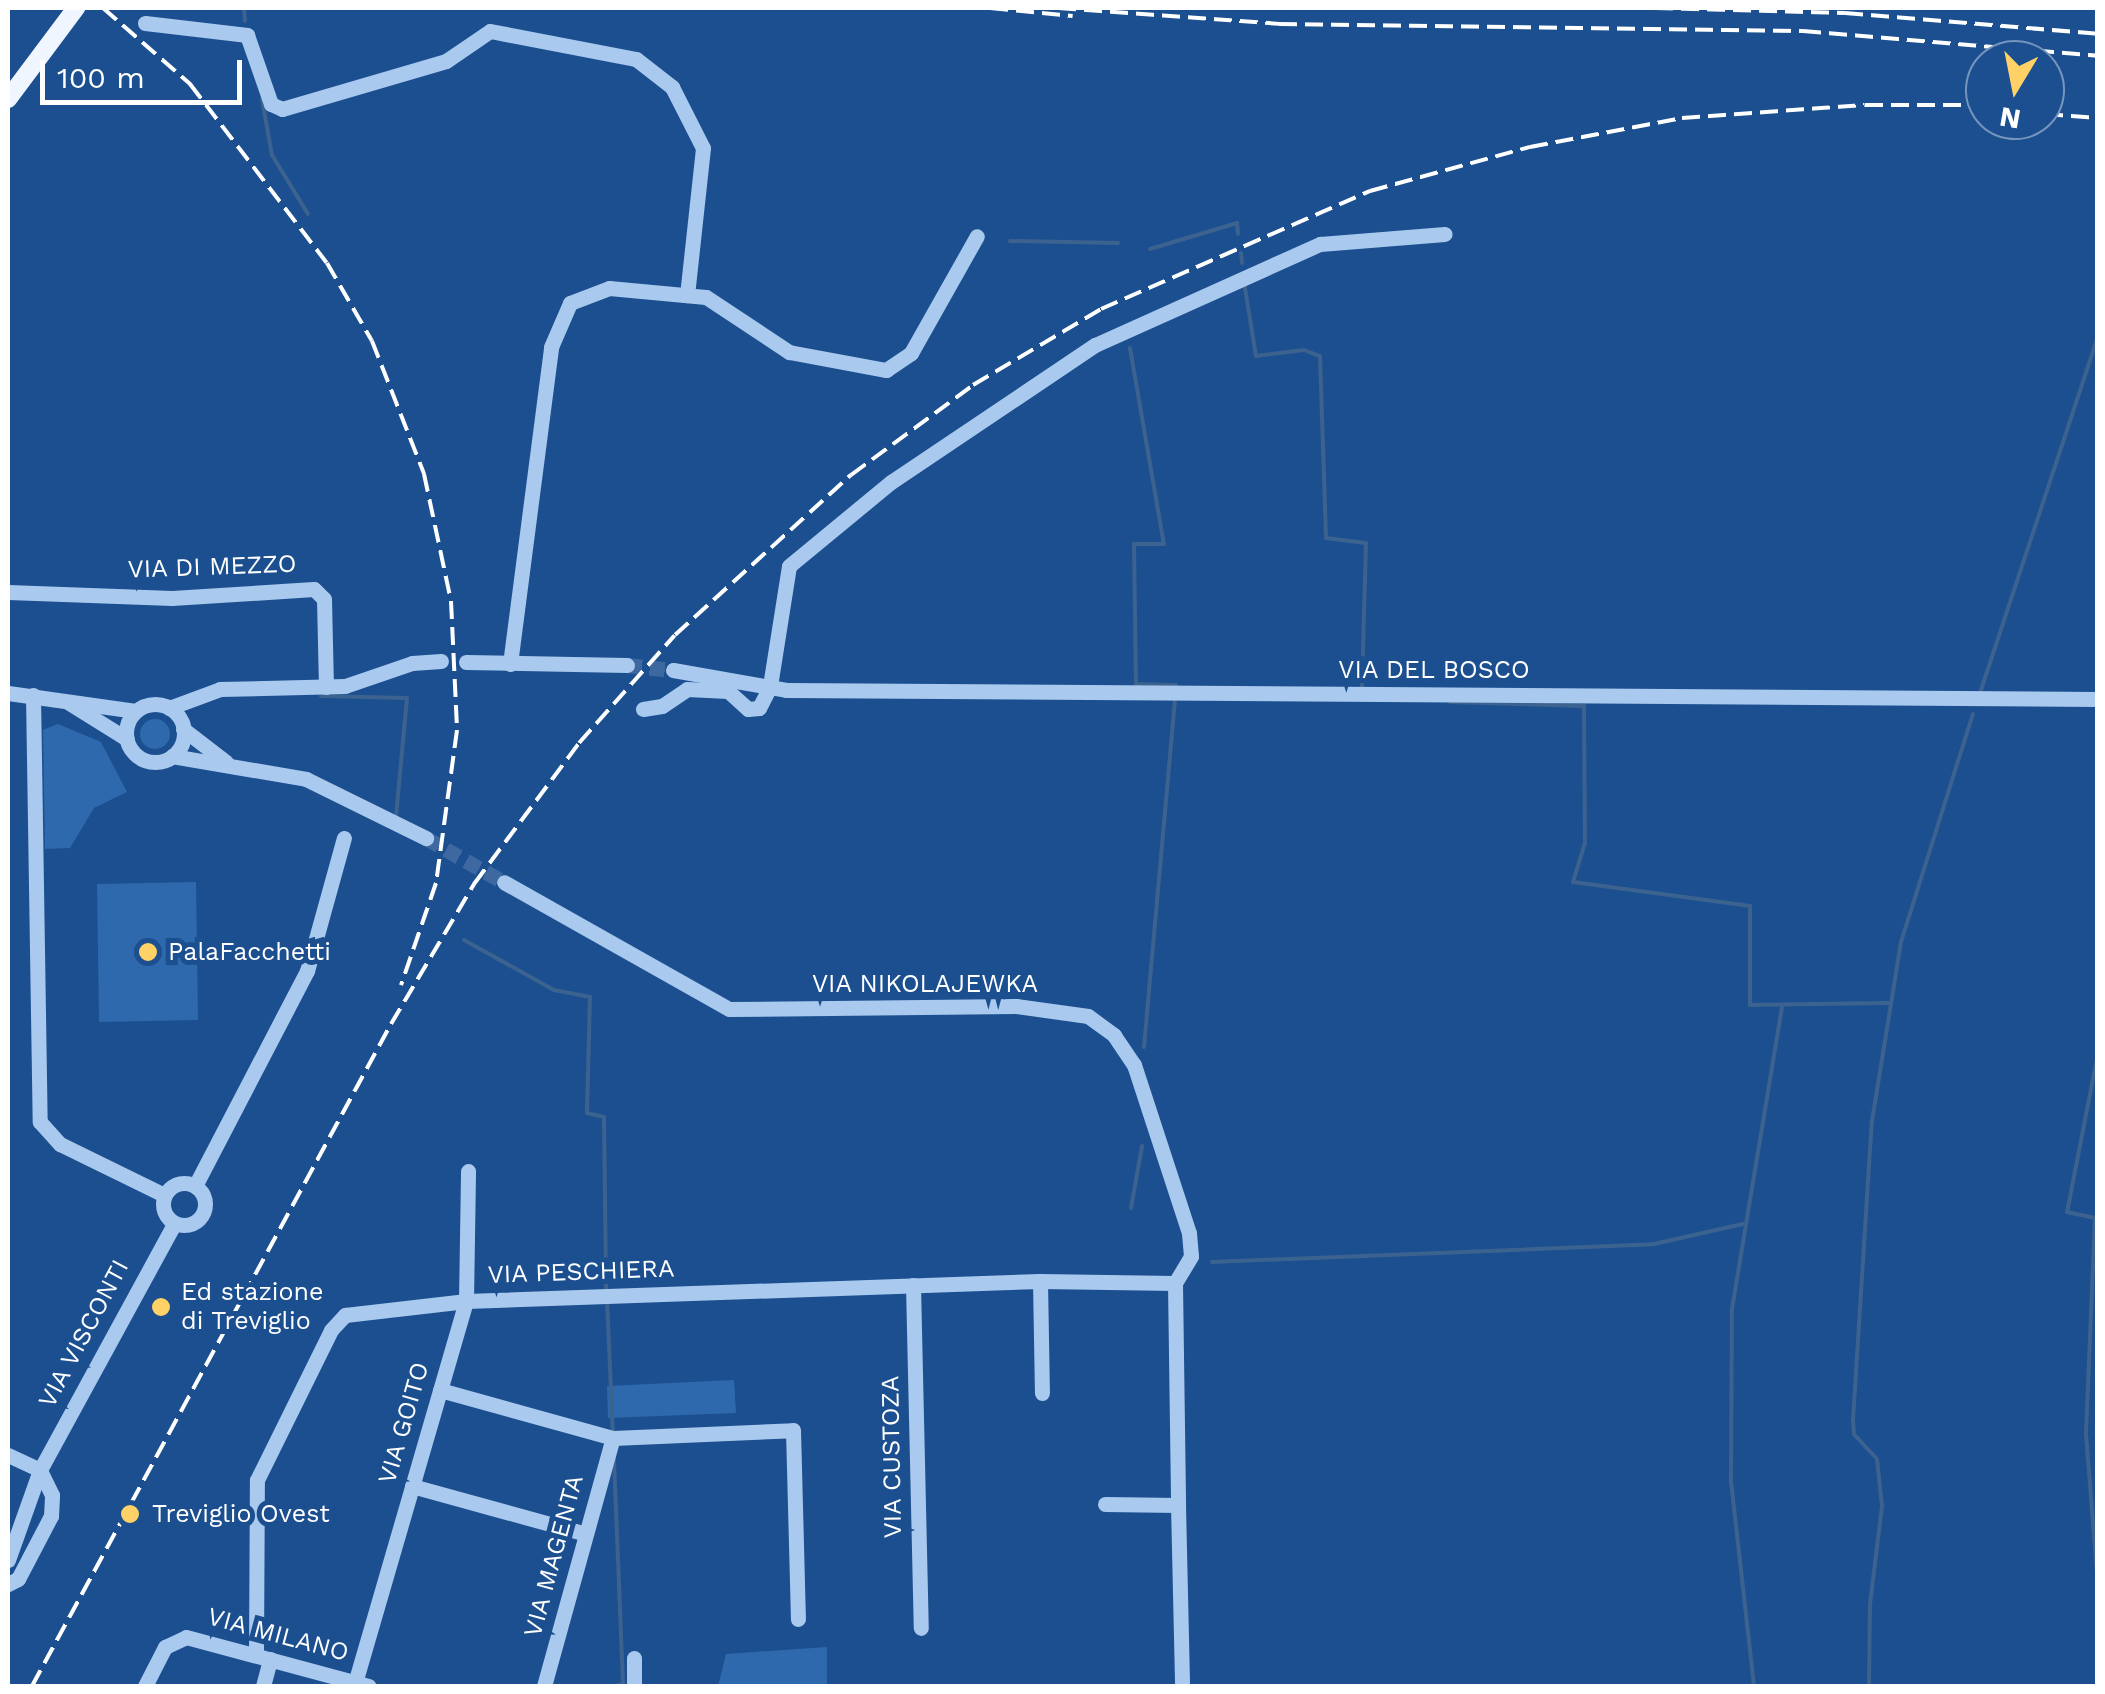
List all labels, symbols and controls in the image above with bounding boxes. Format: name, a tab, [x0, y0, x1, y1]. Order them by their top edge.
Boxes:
scale bar	[45, 40, 248, 102]
north arrow	[1965, 40, 2065, 140]
text: 100 m	[57, 60, 145, 95]
text: N	[1997, 100, 2023, 136]
street label: VIA DI MEZZO	[127, 549, 297, 585]
street label: VIA DEL BOSCO	[1338, 655, 1530, 685]
place label: PalaFacchetti	[168, 937, 331, 967]
marker: PalaFacchetti	[137, 941, 159, 963]
street label: VIA NIKOLAJEWKA	[811, 969, 1039, 999]
street label: VIA VISCONTI	[32, 1254, 136, 1414]
street label: VIA PESCHIERA	[487, 1254, 675, 1290]
place label: Ed stazione di Treviglio	[181, 1278, 323, 1337]
marker: Ed stazione di Treviglio	[150, 1296, 172, 1318]
street label: VIA GOITO	[372, 1358, 436, 1488]
street label: VIA CUSTOZA	[876, 1375, 908, 1539]
street label: VIA MAGENTA	[518, 1471, 590, 1641]
place label: Treviglio Ovest	[152, 1499, 330, 1529]
marker: Treviglio Ovest	[117, 1501, 143, 1527]
street label: VIA MILANO	[204, 1602, 352, 1668]

